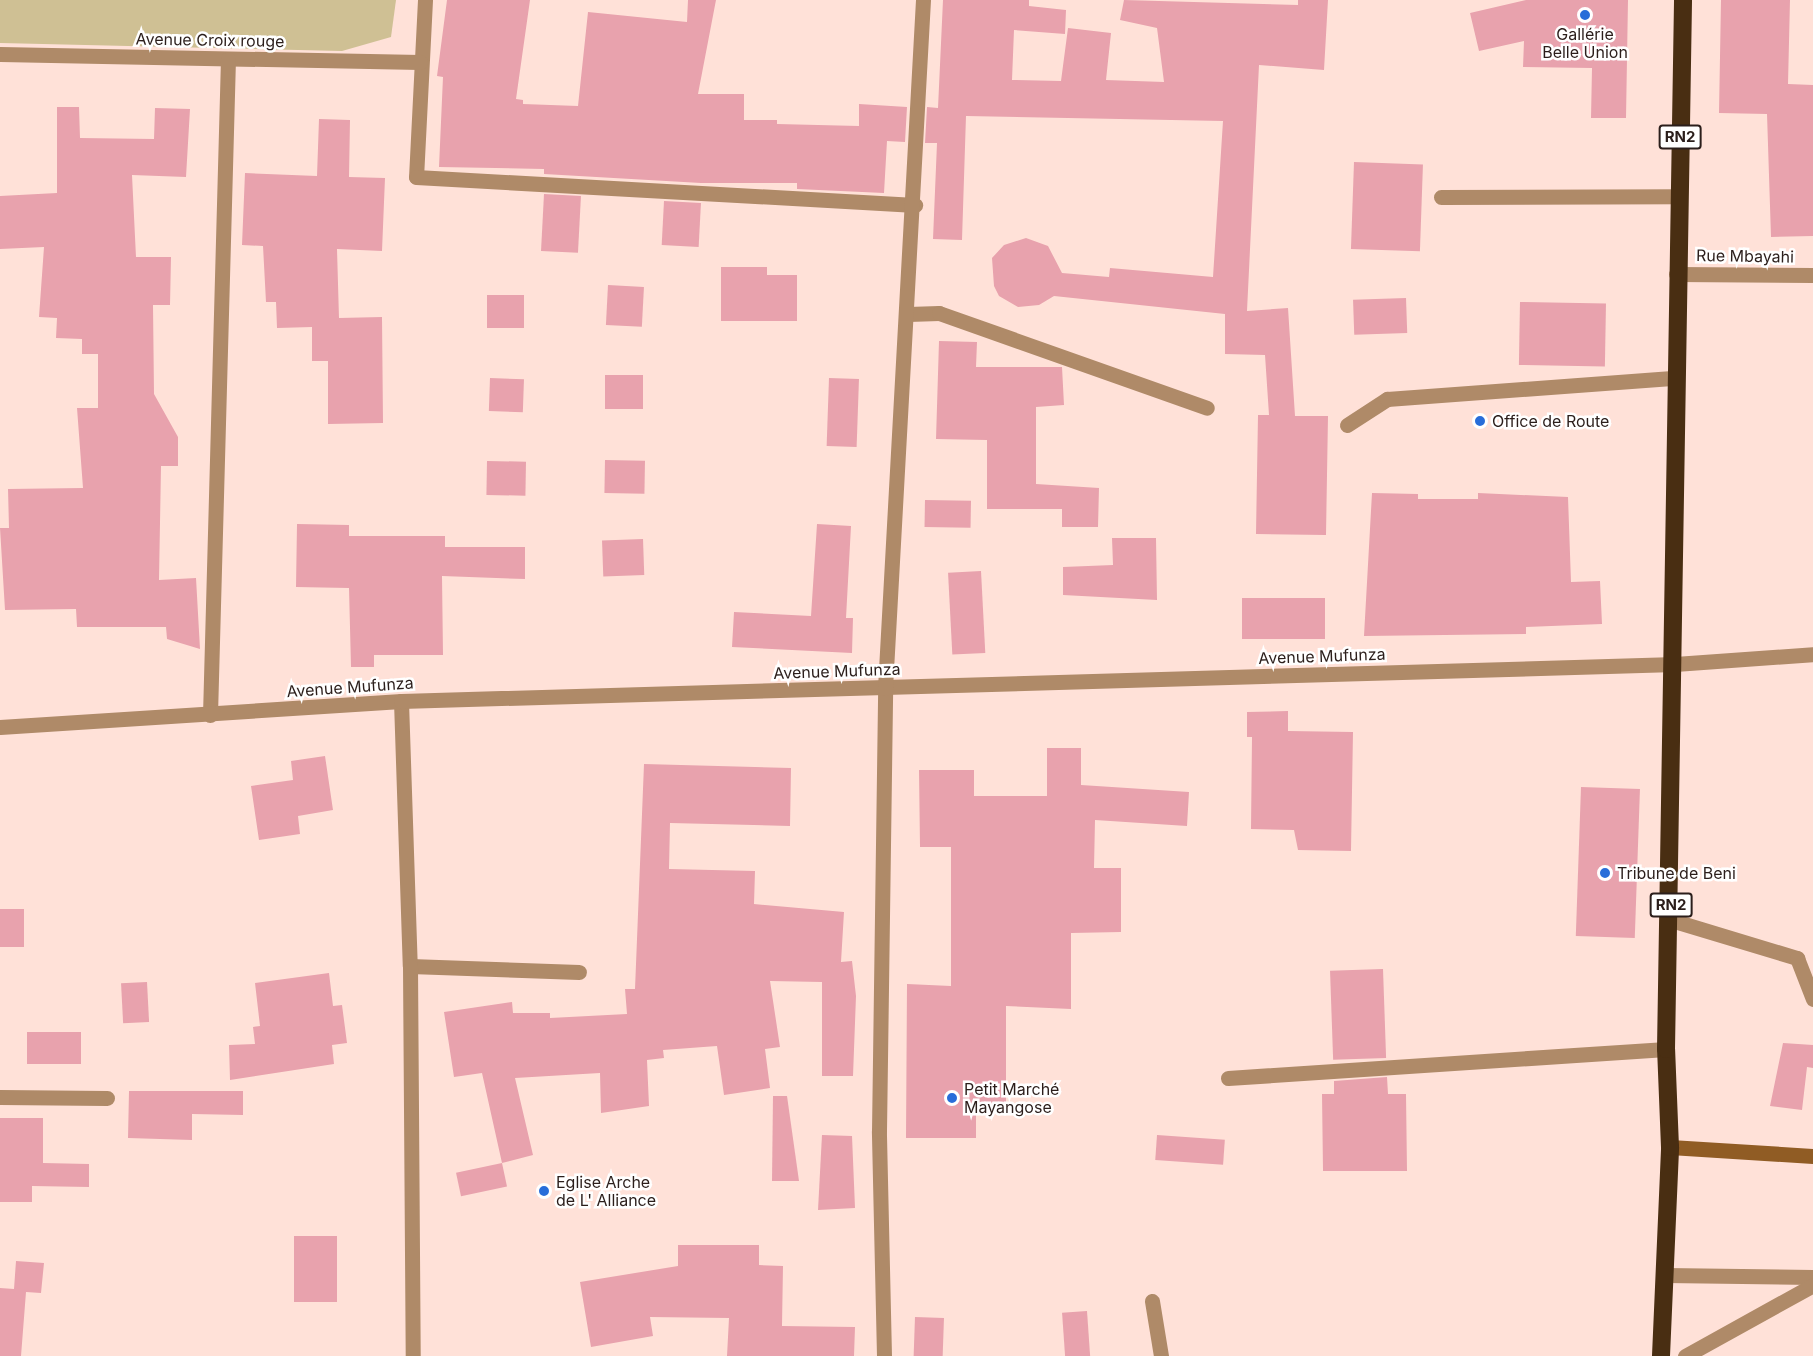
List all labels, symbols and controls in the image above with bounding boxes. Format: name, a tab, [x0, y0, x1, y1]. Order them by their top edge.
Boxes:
marker: Gallérie Belle Union	[1578, 8, 1592, 22]
place label: Gallérie Belle Union	[1542, 24, 1628, 62]
street label: Avenue Croix rouge	[135, 29, 285, 51]
road number: RN2	[1658, 125, 1702, 149]
street label: Rue Mbayahi	[1696, 246, 1794, 266]
place label: Office de Route	[1492, 411, 1609, 431]
marker: Office de Route	[1473, 414, 1487, 428]
street label: Avenue Mufunza	[1258, 644, 1386, 668]
street label: Avenue Mufunza	[773, 659, 901, 683]
street label: Avenue Mufunza	[286, 673, 414, 701]
place label: Tribune de Beni	[1617, 863, 1736, 883]
marker: Tribune de Beni	[1598, 866, 1612, 880]
road number: RN2	[1648, 893, 1694, 917]
place label: Petit Marché Mayangose	[964, 1079, 1059, 1117]
marker: Petit Marché Mayangose	[945, 1091, 959, 1105]
place label: Eglise Arche de L' Alliance	[556, 1172, 656, 1210]
marker: Eglise Arche de L' Alliance	[537, 1184, 551, 1198]

